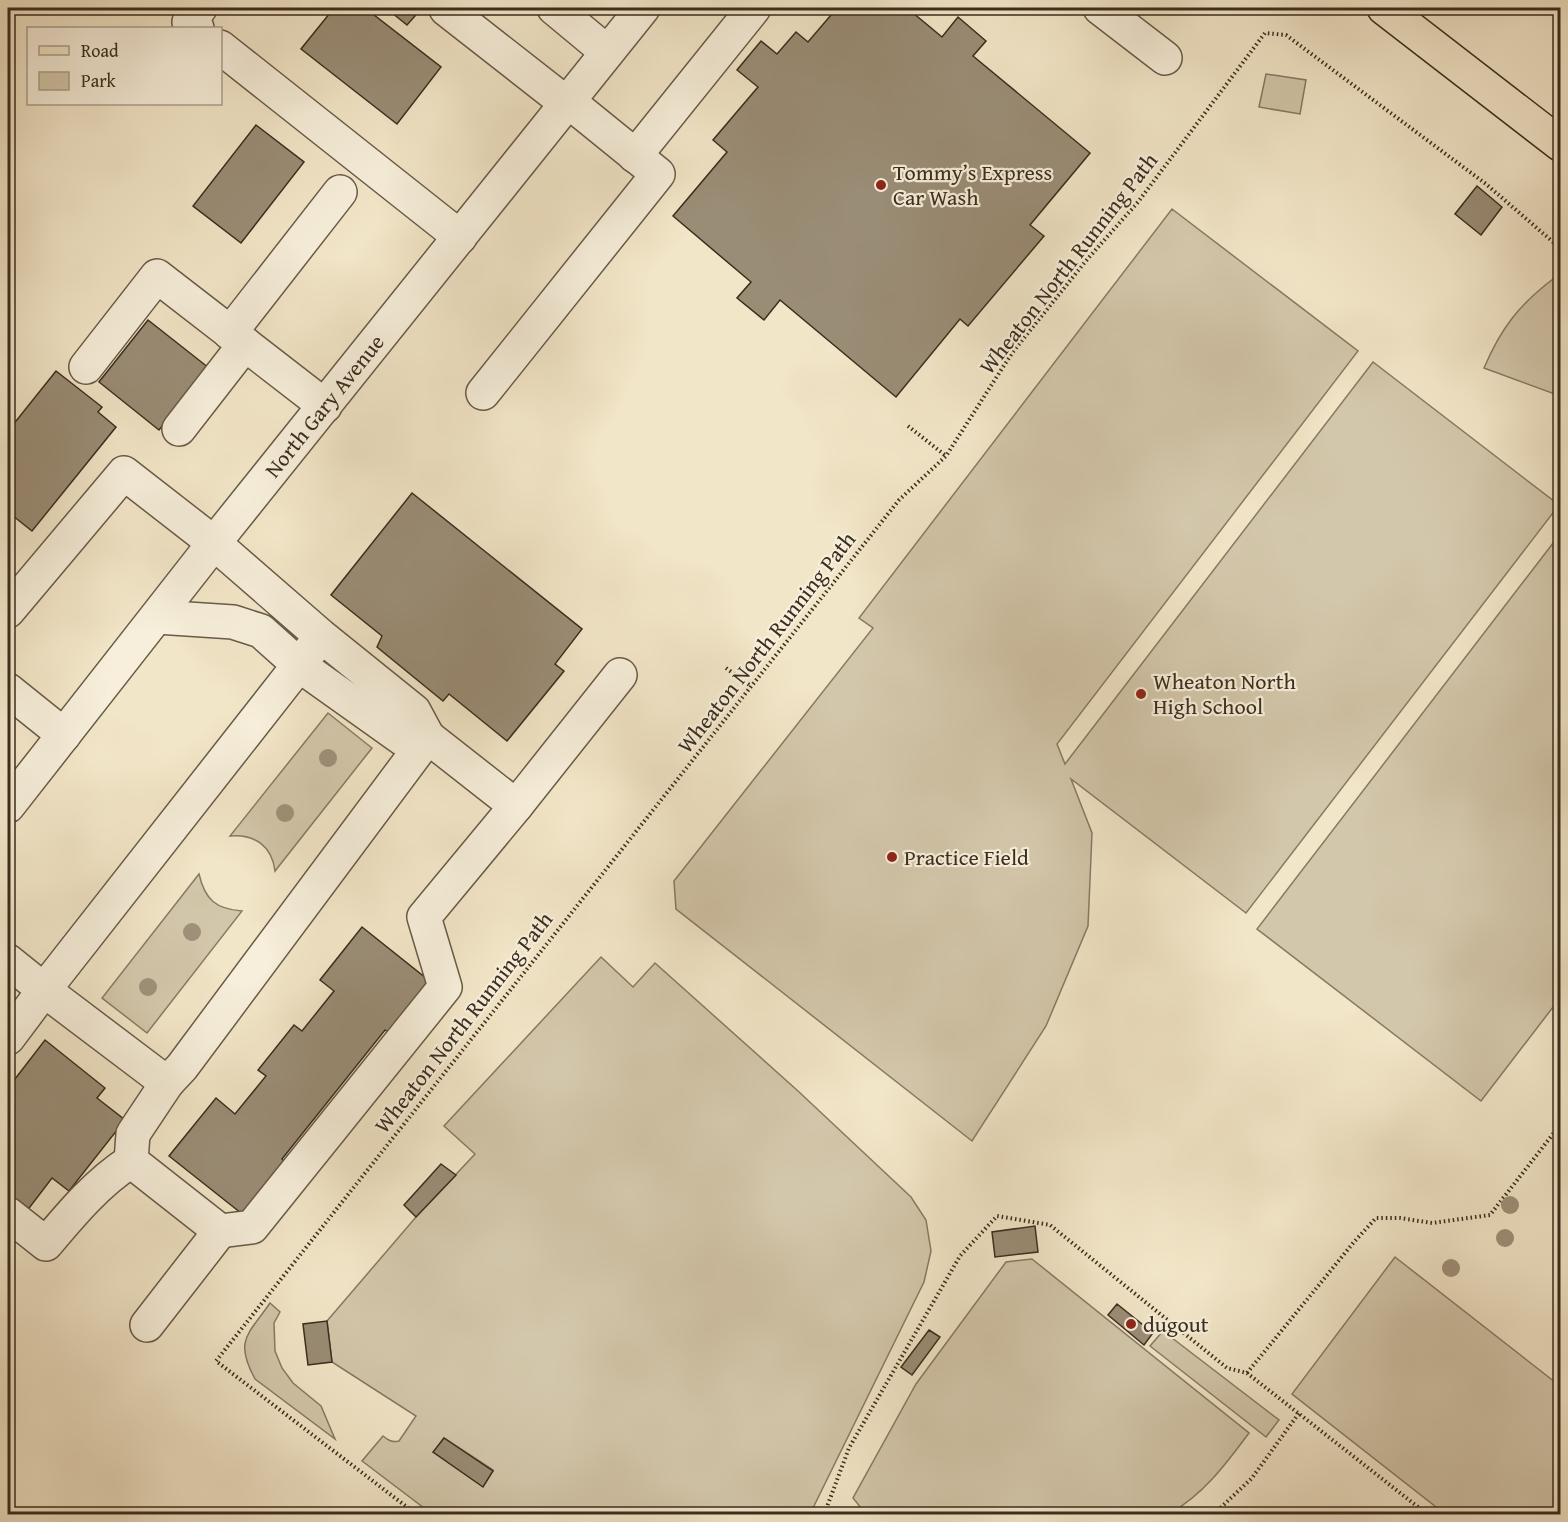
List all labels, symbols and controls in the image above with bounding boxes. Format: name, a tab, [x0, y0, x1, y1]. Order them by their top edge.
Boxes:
legend	[27, 27, 222, 105]
text: Road	[81, 37, 119, 64]
text: Park	[81, 67, 117, 94]
street label: Wheaton North Running Path	[971, 145, 1165, 381]
place label: Tommy’s Express Car Wash	[893, 156, 1052, 213]
marker: Tommy’s Express Car Wash	[874, 178, 888, 192]
street label: North Gary Avenue	[257, 327, 391, 484]
street label: Wheaton North Running Path	[669, 524, 863, 760]
place label: Wheaton North High School	[1153, 665, 1296, 722]
marker: Wheaton North High School	[1134, 687, 1148, 701]
place label: Practice Field	[904, 841, 1029, 873]
marker: Practice Field	[885, 850, 899, 864]
street label: Wheaton North Running Path	[366, 904, 560, 1140]
place label: dugout	[1143, 1308, 1209, 1340]
marker: dugout	[1124, 1317, 1138, 1331]

